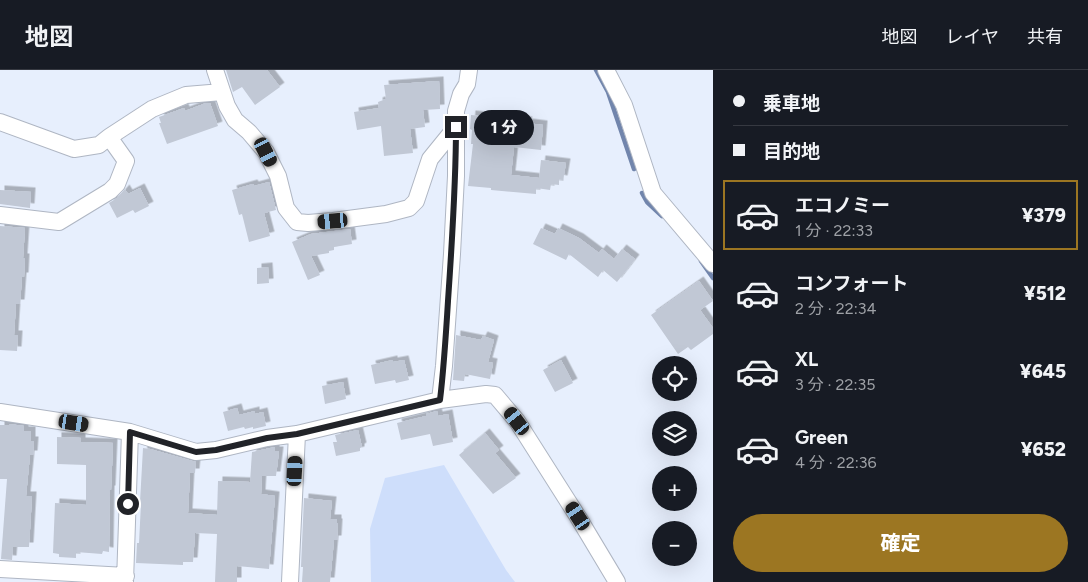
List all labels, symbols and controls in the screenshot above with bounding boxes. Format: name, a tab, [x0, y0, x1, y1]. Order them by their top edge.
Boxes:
text: 地図	[25, 22, 73, 51]
text: 地図	[882, 26, 918, 48]
text: レイヤ	[946, 26, 999, 48]
text: 共有	[1027, 26, 1063, 48]
text: 乗車地	[763, 92, 820, 115]
callout: 1 分	[474, 110, 534, 144]
route end	[445, 116, 467, 138]
text: 1 分	[491, 118, 517, 137]
car	[252, 135, 279, 169]
text: 目的地	[763, 140, 820, 163]
icon: car	[735, 193, 780, 238]
text: エコノミー	[795, 194, 890, 217]
text: ¥379	[1022, 204, 1066, 227]
car	[317, 212, 348, 230]
text: 1 分 · 22:33	[795, 221, 873, 240]
icon: car	[735, 271, 780, 316]
text: コンフォート	[795, 272, 908, 295]
text: ¥512	[1024, 282, 1066, 305]
text: 2 分 · 22:34	[795, 299, 876, 318]
text: XL	[795, 348, 818, 371]
icon: car	[735, 349, 780, 394]
map controls	[652, 356, 697, 566]
button: locate	[652, 356, 697, 401]
text: ¥645	[1020, 360, 1066, 383]
text: 3 分 · 22:35	[795, 375, 875, 394]
car	[501, 405, 532, 437]
button: layers	[652, 411, 697, 456]
car	[58, 413, 89, 433]
text: Green	[795, 426, 848, 449]
icon: car	[735, 427, 780, 472]
text: ¥652	[1021, 438, 1066, 461]
text: 4 分 · 22:36	[795, 453, 877, 472]
car	[286, 456, 303, 486]
button: +	[652, 466, 697, 511]
route start	[117, 493, 139, 515]
car	[563, 499, 592, 533]
button: 確定	[733, 514, 1068, 572]
button: −	[652, 521, 697, 566]

